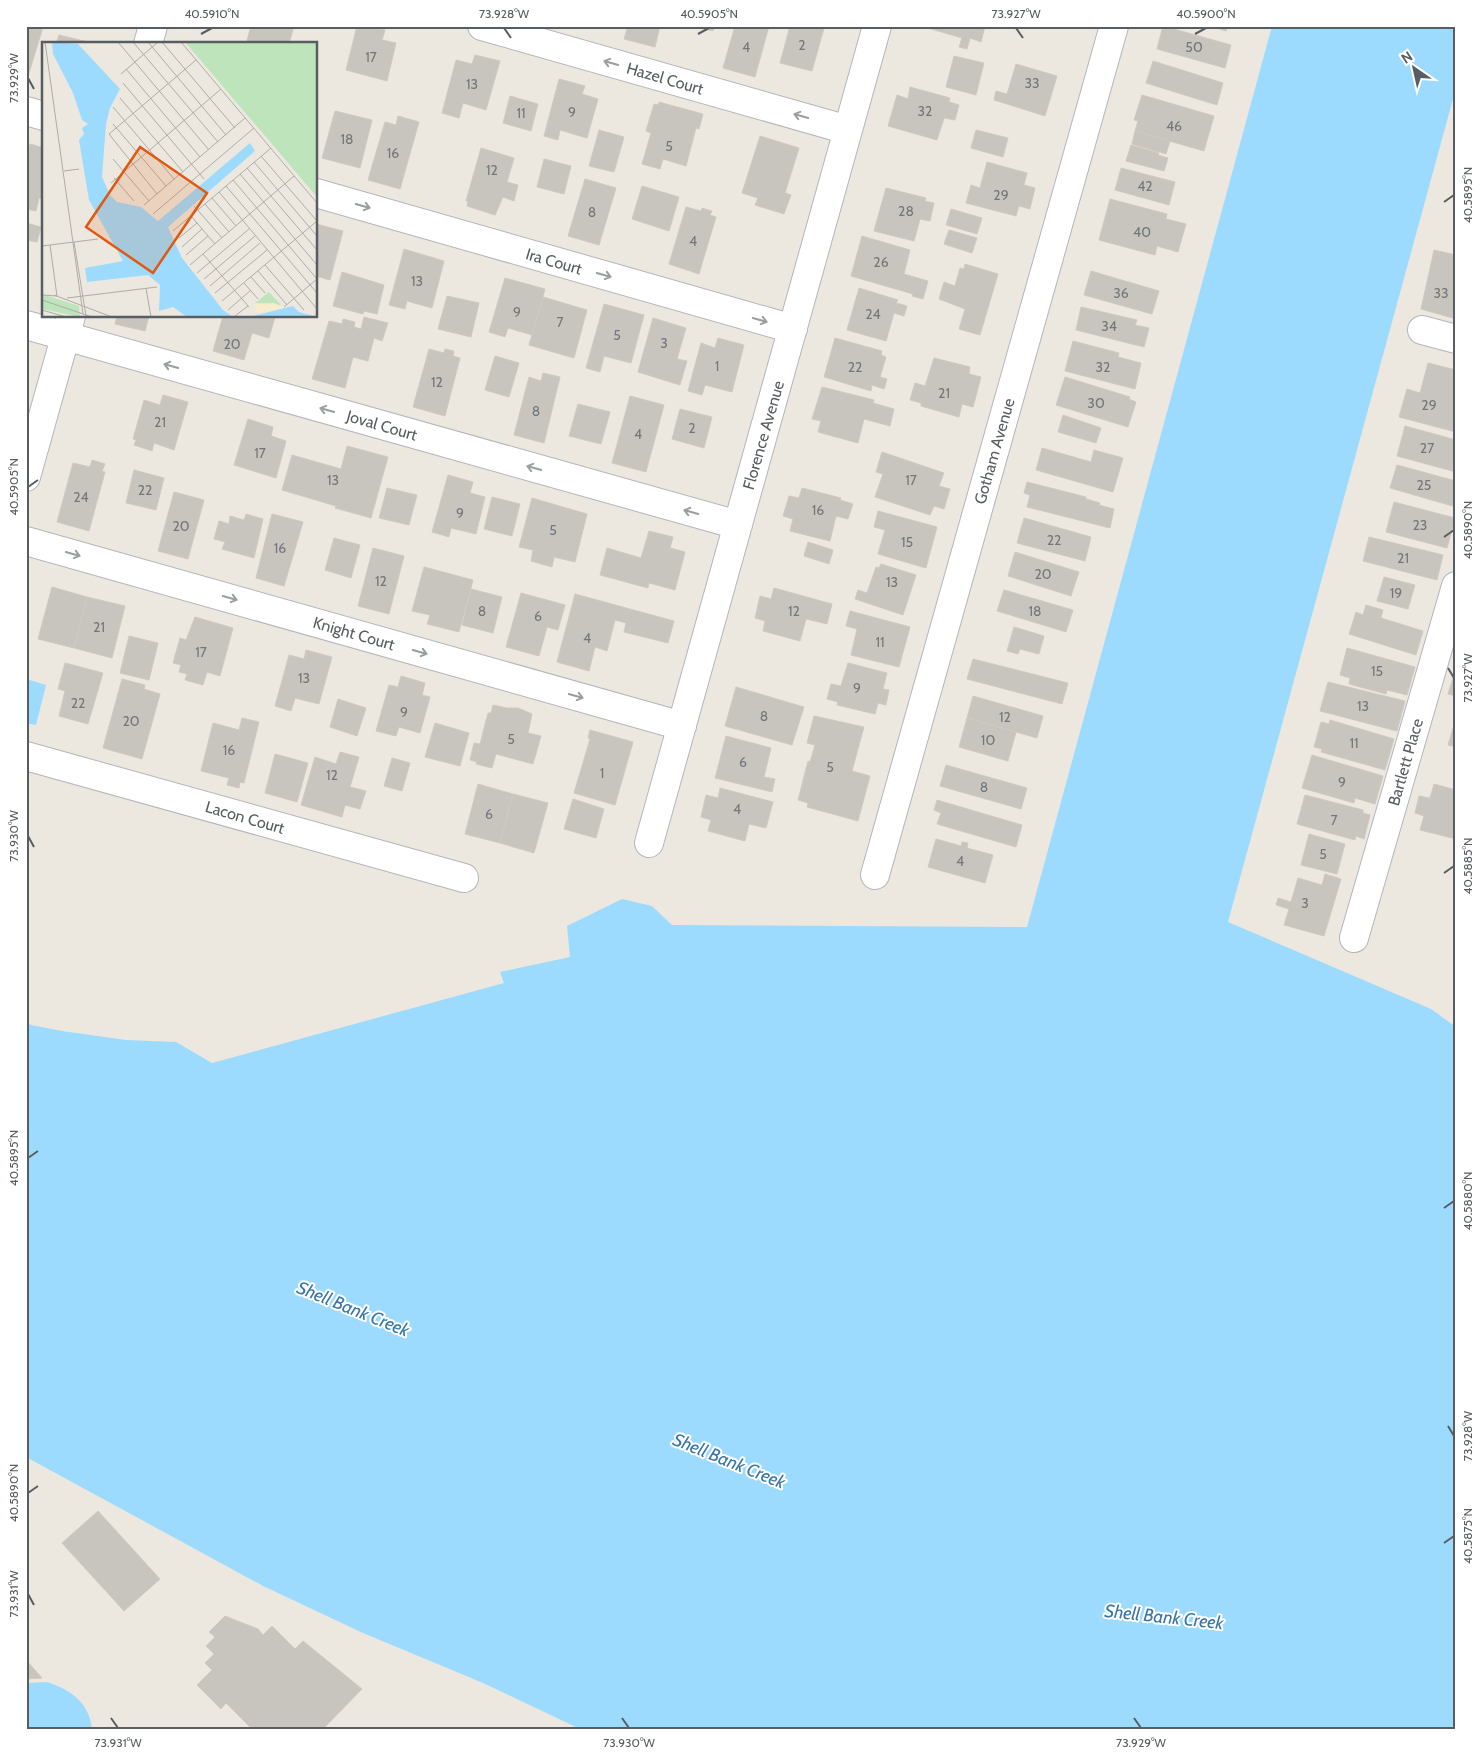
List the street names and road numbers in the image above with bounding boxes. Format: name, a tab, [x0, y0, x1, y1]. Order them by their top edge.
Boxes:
street label: Hazel Court	[624, 58, 706, 99]
street label: Ira Court	[524, 244, 585, 279]
street label: Florence Avenue	[739, 378, 788, 492]
street label: Gotham Avenue	[970, 396, 1019, 506]
street label: Joval Court	[343, 406, 420, 445]
street label: Knight Court	[311, 613, 398, 654]
street label: Bartlett Place	[1384, 716, 1427, 808]
street label: Lacon Court	[203, 797, 287, 838]

